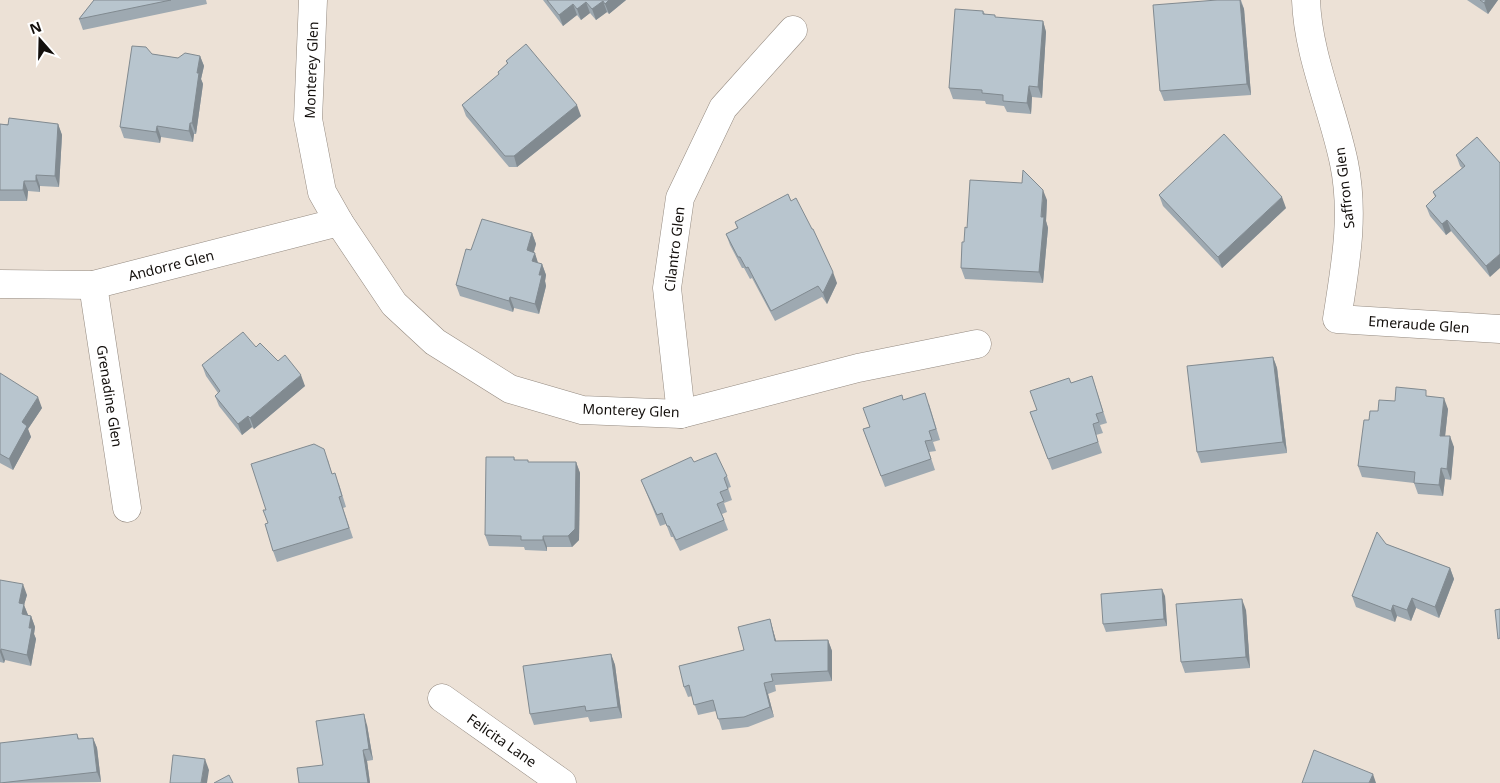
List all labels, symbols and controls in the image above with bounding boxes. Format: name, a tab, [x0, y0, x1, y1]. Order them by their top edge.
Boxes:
north arrow	[15, 15, 65, 65]
text: N	[27, 16, 44, 38]
street label: Monterey Glen	[300, 21, 322, 119]
street label: Saffron Glen	[1330, 146, 1358, 230]
street label: Cilantro Glen	[659, 205, 689, 293]
street label: Andorre Glen	[126, 245, 216, 285]
street label: Emeraude Glen	[1368, 311, 1470, 337]
street label: Grenadine Glen	[93, 344, 127, 448]
street label: Monterey Glen	[582, 399, 680, 421]
street label: Felicita Lane	[463, 709, 541, 771]

